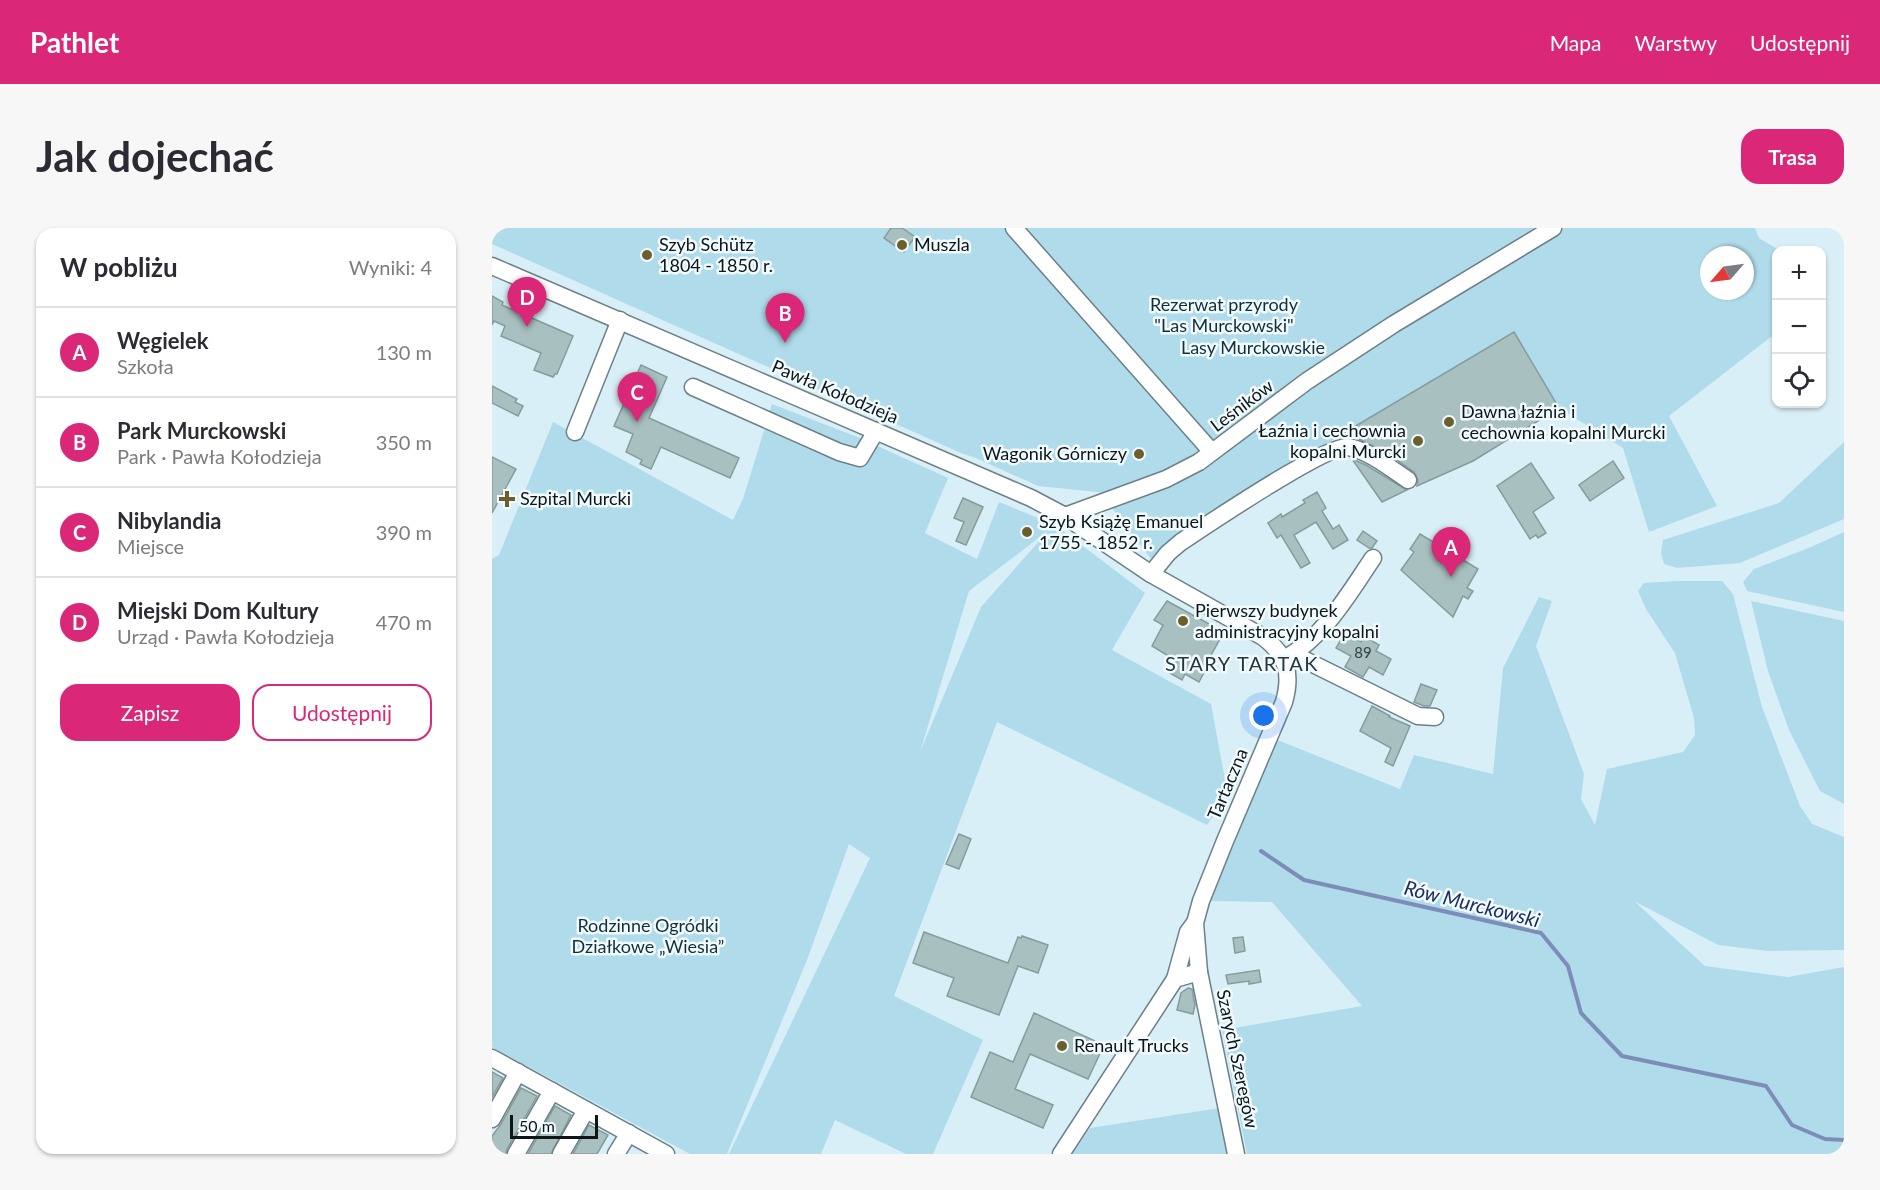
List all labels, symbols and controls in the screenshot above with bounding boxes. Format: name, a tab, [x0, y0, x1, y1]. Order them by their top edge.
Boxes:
text: Pathlet	[30, 25, 119, 59]
text: Mapa	[1550, 30, 1602, 55]
text: Warstwy	[1635, 30, 1717, 55]
text: Udostępnij	[1750, 30, 1850, 55]
button: Trasa	[1741, 129, 1844, 184]
text: Jak dojechać	[36, 131, 274, 181]
place label: Szyb Schütz 1804 - 1850 r.	[659, 233, 773, 276]
place label: Muszla	[914, 233, 970, 255]
marker: Muszla	[895, 238, 909, 252]
north arrow	[1700, 246, 1754, 300]
map controls	[1772, 246, 1826, 408]
button: +	[1772, 246, 1826, 300]
marker: Szyb Schütz 1804 - 1850 r.	[640, 248, 654, 262]
text: W pobliżu	[60, 251, 178, 283]
text: Wyniki: 4	[349, 255, 432, 279]
pin: D	[507, 278, 546, 327]
park label: Rezerwat przyrody "Las Murckowski"	[1150, 293, 1299, 336]
pin: B	[766, 294, 804, 343]
button: −	[1772, 300, 1826, 354]
text: Węgielek	[117, 327, 208, 354]
park label: Lasy Murckowskie	[1181, 336, 1325, 358]
text: A	[73, 340, 86, 364]
text: 130 m	[376, 340, 432, 364]
text: Szkoła	[117, 354, 174, 378]
button: locate	[1772, 354, 1826, 408]
street label: Pawła Kołodzieja	[769, 355, 902, 428]
pin: C	[618, 372, 656, 422]
street label: Leśników	[1206, 374, 1277, 436]
place label: Dawna łaźnia i cechownia kopalni Murcki	[1461, 400, 1666, 443]
marker: Dawna łaźnia i cechownia kopalni Murcki	[1442, 415, 1456, 429]
text: Park Murckowski	[117, 417, 286, 444]
place label: Łaźnia i cechownia kopalni Murcki	[1258, 419, 1406, 462]
text: B	[73, 430, 86, 454]
text: 350 m	[376, 430, 432, 454]
marker: Łaźnia i cechownia kopalni Murcki	[1411, 434, 1425, 448]
place label: Wagonik Górniczy	[983, 442, 1128, 464]
text: Park · Pawła Kołodzieja	[117, 444, 322, 468]
marker: Wagonik Górniczy	[1132, 447, 1146, 461]
place label: Szpital Murcki	[520, 487, 631, 509]
marker: Szpital Murcki	[498, 490, 516, 508]
text: Nibylandia	[117, 507, 221, 534]
place label: Szyb Książę Emanuel 1755 - 1852 r.	[1039, 510, 1203, 553]
text: C	[73, 520, 86, 544]
text: 390 m	[376, 520, 432, 544]
marker: Szyb Książę Emanuel 1755 - 1852 r.	[1020, 525, 1034, 539]
pin: A	[1432, 528, 1470, 577]
text: Miejsce	[117, 534, 184, 558]
text: Miejski Dom Kultury	[117, 597, 319, 624]
place label: Pierwszy budynek administracyjny kopalni	[1195, 599, 1379, 642]
text: D	[72, 610, 87, 634]
text: 470 m	[376, 610, 432, 634]
marker: Pierwszy budynek administracyjny kopalni	[1176, 614, 1190, 628]
text: Urząd · Pawła Kołodzieja	[117, 624, 335, 648]
house number: 89	[1354, 643, 1372, 661]
district label: STARY TARTAK	[1165, 651, 1319, 675]
button: Zapisz	[60, 684, 240, 741]
button: Udostępnij	[252, 684, 432, 741]
your location	[1249, 701, 1278, 730]
street label: Tartaczna	[1202, 745, 1252, 823]
water label: Rów Murckowski	[1402, 875, 1543, 932]
park label: Rodzinne Ogródki Działkowe „Wiesia”	[572, 914, 724, 957]
street label: Szarych Szeregów	[1213, 987, 1263, 1130]
place label: Renault Trucks	[1074, 1034, 1189, 1056]
marker: Renault Trucks	[1055, 1039, 1069, 1053]
scale bar	[510, 1112, 598, 1140]
text: 50 m	[519, 1116, 555, 1135]

